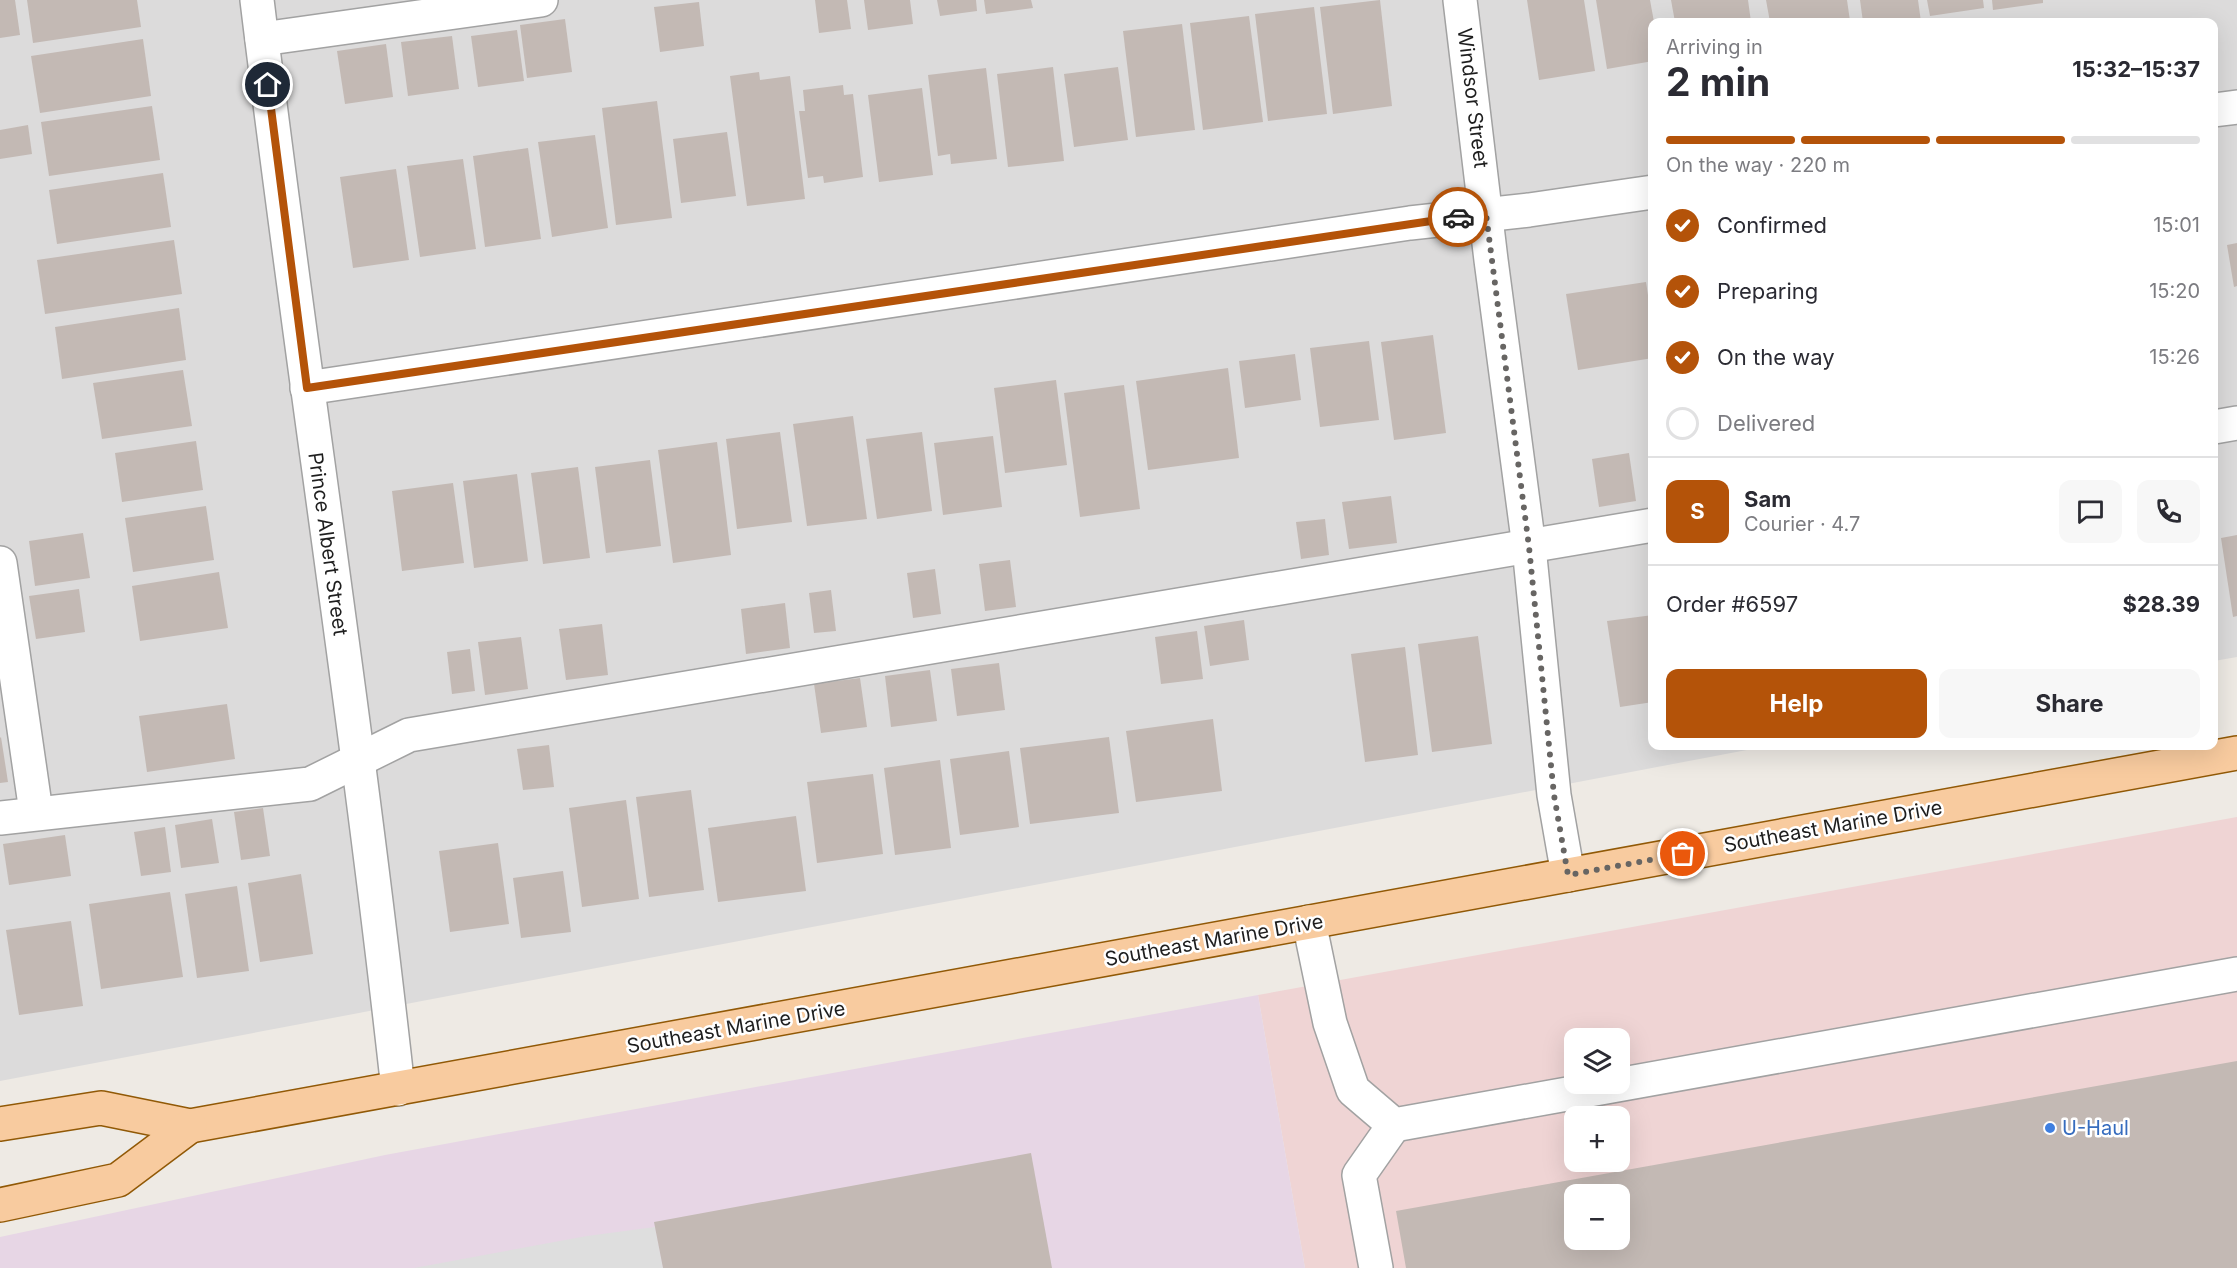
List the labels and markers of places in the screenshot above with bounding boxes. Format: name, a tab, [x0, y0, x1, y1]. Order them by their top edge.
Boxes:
pin	[242, 59, 293, 110]
pin	[1657, 828, 1708, 879]
place label: U-Haul	[2062, 1116, 2129, 1140]
marker: U-Haul	[2043, 1121, 2057, 1135]

